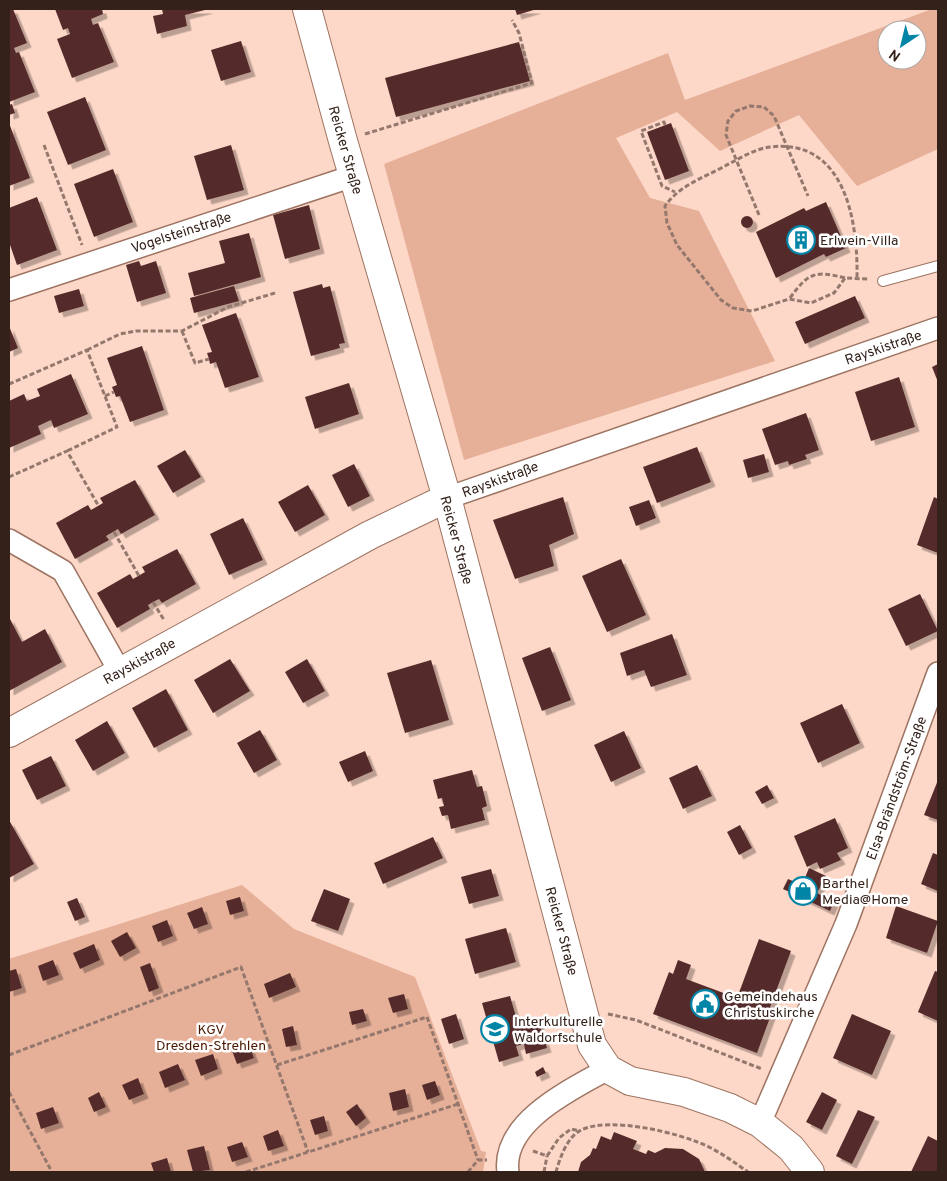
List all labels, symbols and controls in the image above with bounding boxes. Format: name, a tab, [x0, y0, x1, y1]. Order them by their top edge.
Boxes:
north arrow	[877, 20, 927, 70]
text: N	[886, 45, 904, 64]
street label: Reicker Straße	[324, 104, 365, 197]
street label: Vogelsteinstraße	[129, 209, 234, 258]
building icon: Erlwein-Villa	[786, 225, 816, 255]
place label: Erlwein-Villa	[820, 233, 898, 250]
street label: Rayskistraße	[843, 327, 924, 370]
street label: Rayskistraße	[460, 459, 541, 502]
street label: Reicker Straße	[436, 494, 476, 587]
street label: Rayskistraße	[101, 635, 179, 689]
street label: Elsa-Brändström-Straße	[864, 714, 931, 863]
shop icon: Barthel Media@Home	[788, 876, 818, 906]
place label: Barthel Media@Home	[822, 876, 908, 909]
street label: Reicker Straße	[541, 885, 581, 978]
public building icon: Gemeindehaus Christuskirche	[690, 989, 720, 1019]
place label: Gemeindehaus Christuskirche	[724, 989, 818, 1022]
school or university icon: Interkulturelle Waldorfschule	[480, 1014, 510, 1044]
place label: Interkulturelle Waldorfschule	[514, 1014, 603, 1047]
park label: KGV Dresden-Strehlen	[156, 1022, 266, 1055]

